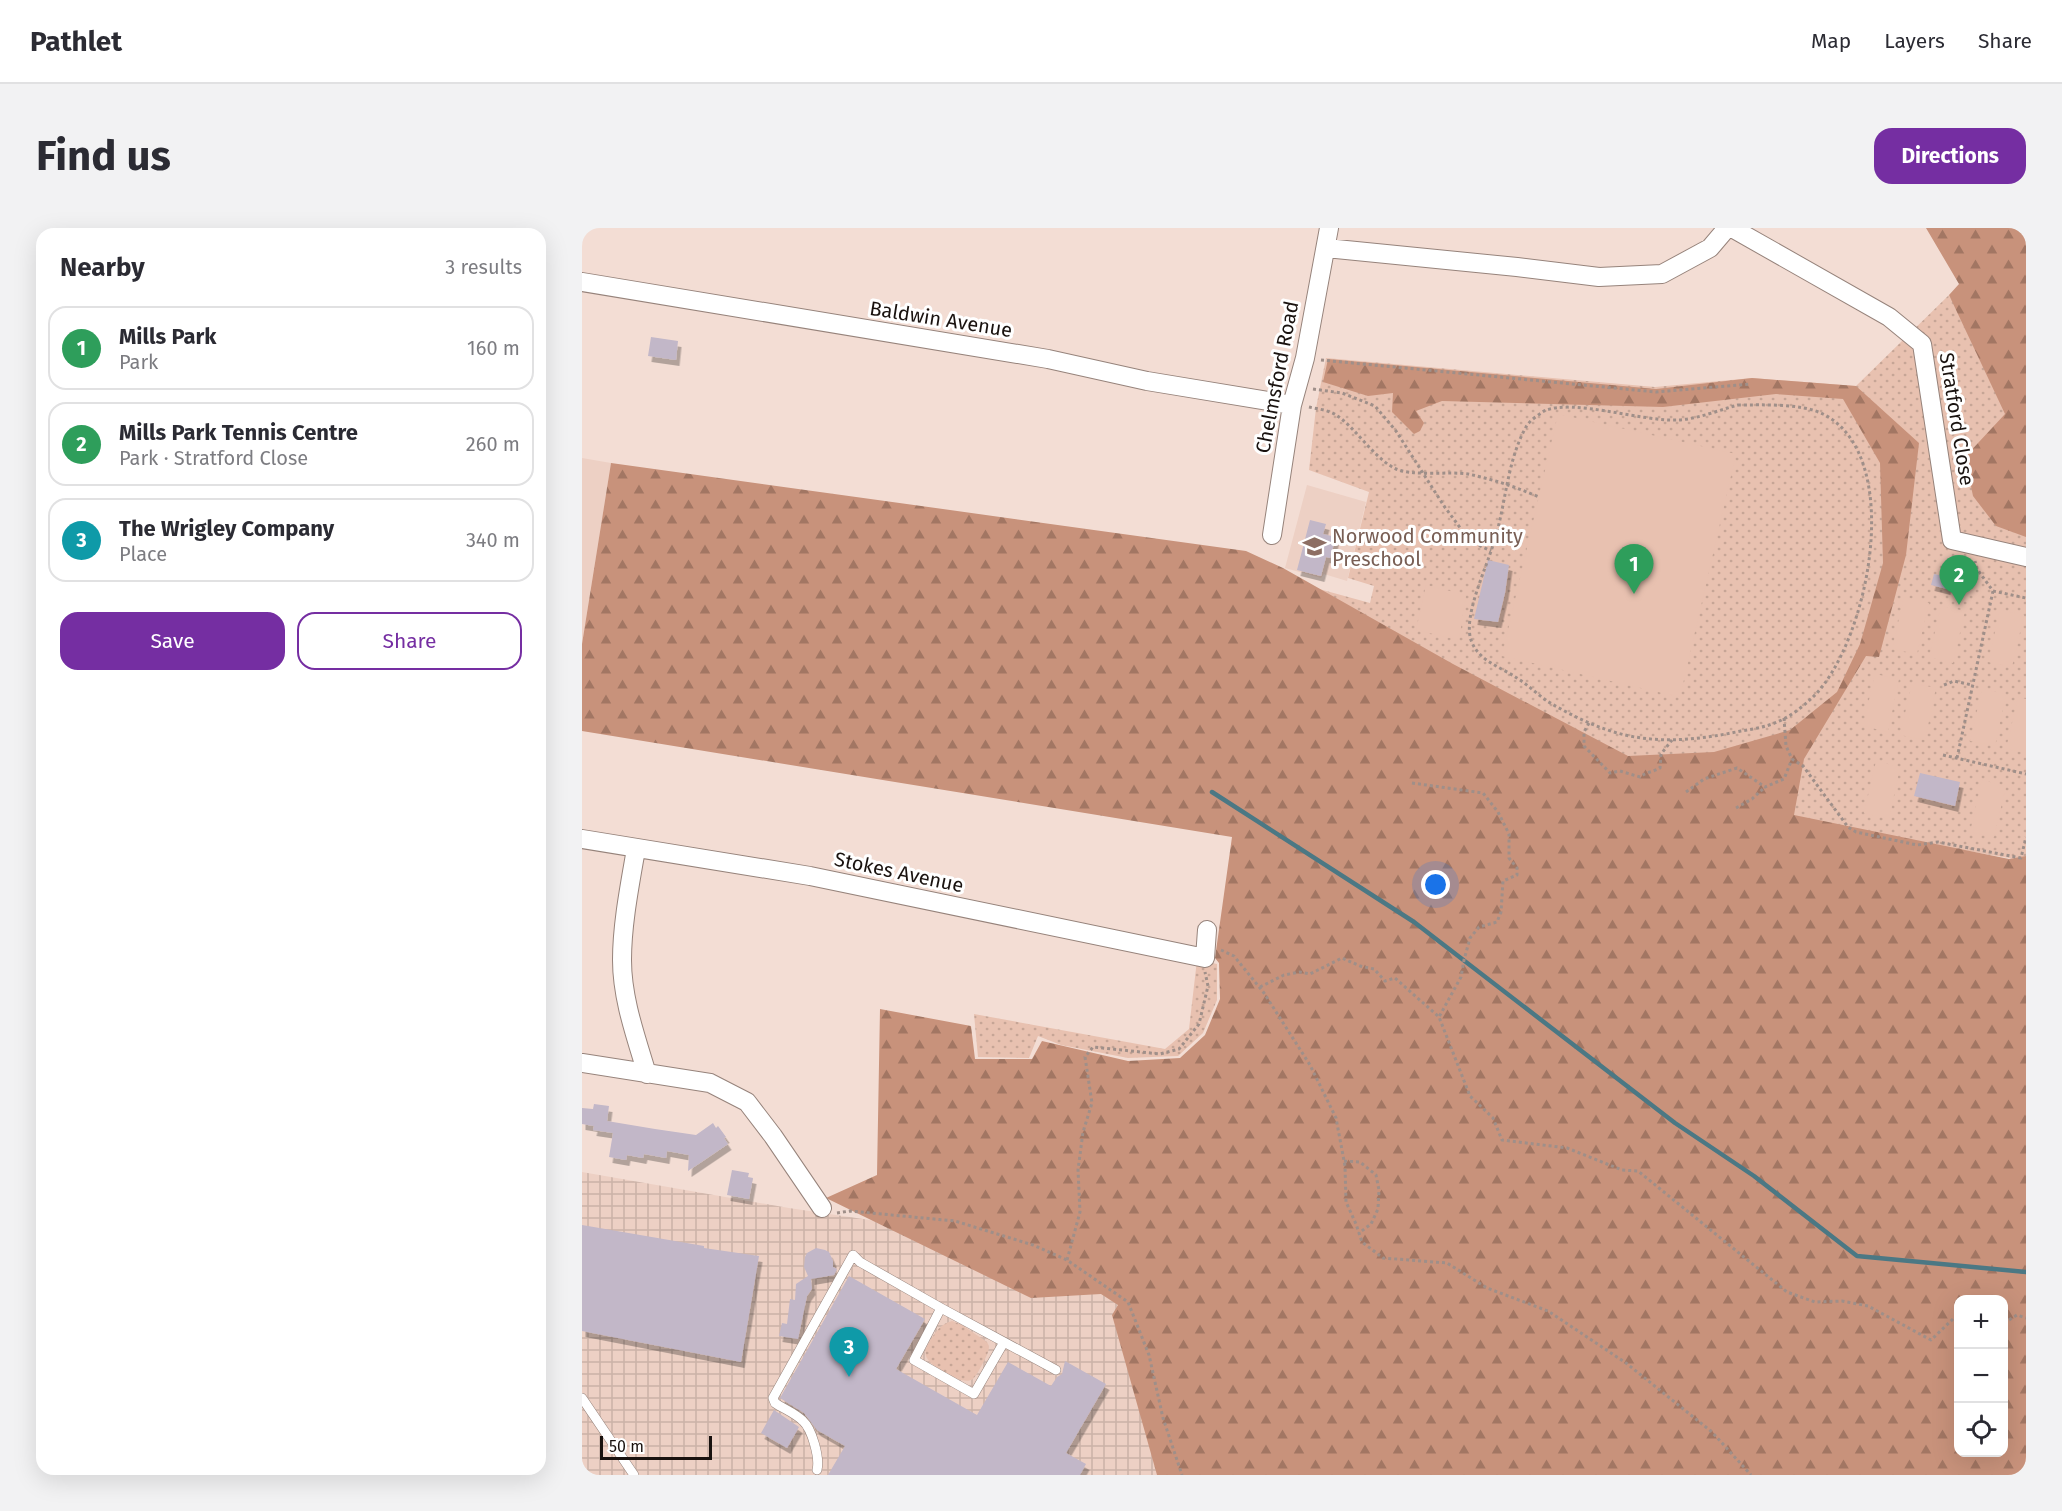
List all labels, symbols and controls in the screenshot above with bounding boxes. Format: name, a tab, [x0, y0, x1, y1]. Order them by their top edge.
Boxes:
text: Pathlet	[30, 25, 122, 58]
text: Map	[1811, 28, 1851, 54]
text: Layers	[1884, 28, 1945, 54]
text: Share	[1978, 28, 2032, 54]
button: Directions	[1874, 128, 2026, 184]
text: Find us	[36, 131, 171, 181]
text: Nearby	[60, 252, 145, 283]
text: 3 results	[445, 255, 522, 279]
street label: Baldwin Avenue	[868, 296, 1014, 342]
street label: Chelmsford Road	[1250, 299, 1304, 455]
text: Mills Park	[119, 323, 216, 350]
text: 1	[77, 336, 86, 360]
text: 160 m	[467, 336, 520, 360]
text: Park	[119, 350, 158, 374]
street label: Stratford Close	[1935, 351, 1979, 487]
text: Mills Park Tennis Centre	[119, 419, 358, 446]
text: 2	[76, 432, 87, 456]
text: 260 m	[466, 432, 520, 456]
text: Park · Stratford Close	[119, 446, 308, 470]
text: The Wrigley Company	[119, 515, 334, 542]
place label: Norwood Community Preschool	[1332, 524, 1523, 571]
text: 3	[76, 528, 87, 552]
text: 340 m	[466, 528, 520, 552]
school or university icon: Norwood Community Preschool	[1301, 534, 1327, 560]
text: Place	[119, 542, 167, 566]
pin: 1	[1614, 544, 1654, 594]
pin: 2	[1940, 556, 1978, 605]
button: Save	[60, 612, 285, 670]
button: Share	[297, 612, 522, 670]
street label: Stokes Avenue	[832, 847, 966, 897]
your location	[1421, 870, 1450, 899]
map controls	[1954, 1295, 2008, 1457]
button: +	[1954, 1295, 2008, 1349]
pin: 3	[830, 1328, 868, 1377]
button: −	[1954, 1349, 2008, 1403]
button: locate	[1954, 1403, 2008, 1457]
scale bar	[600, 1433, 712, 1460]
text: 50 m	[609, 1437, 644, 1456]

